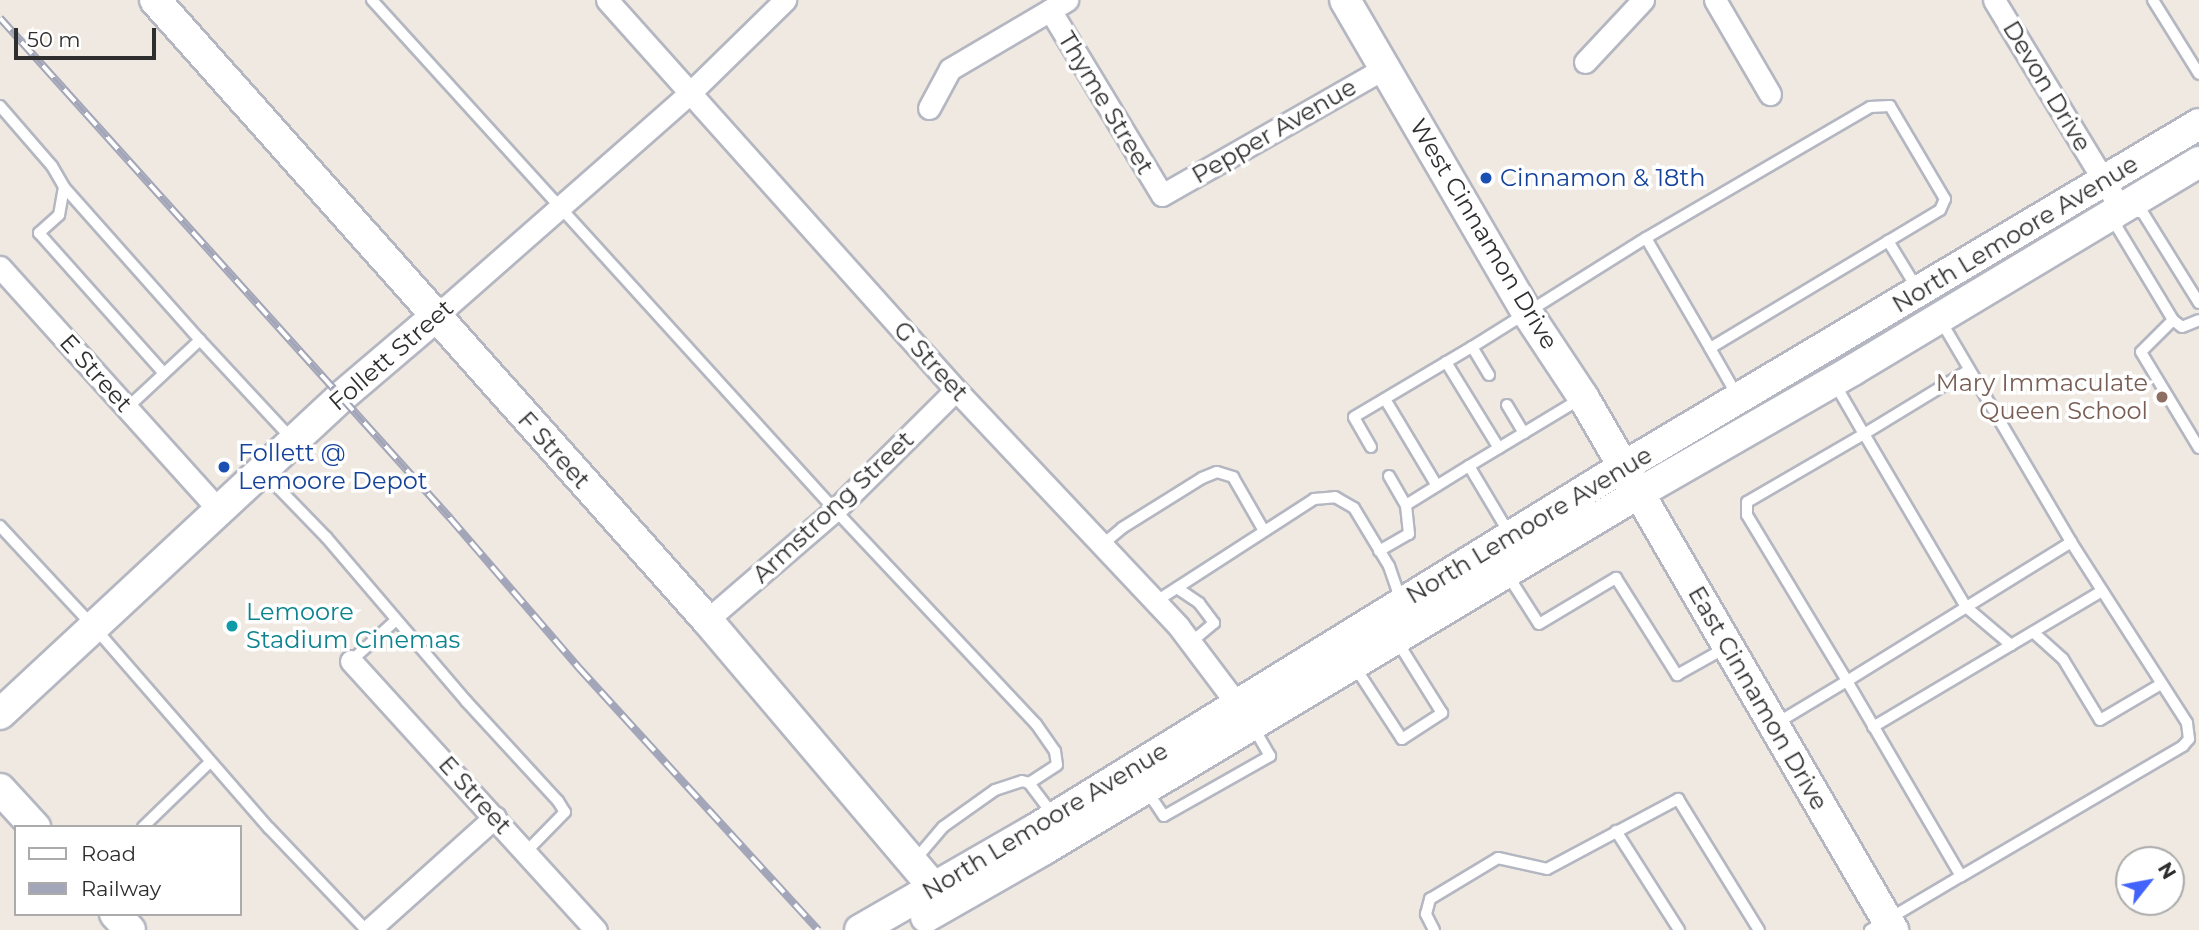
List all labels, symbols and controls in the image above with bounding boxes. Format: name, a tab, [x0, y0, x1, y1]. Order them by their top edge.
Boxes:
scale bar	[18, 14, 159, 58]
street label: Devon Drive	[1997, 16, 2097, 156]
street label: Thyme Street	[1052, 26, 1160, 180]
text: 50 m	[27, 27, 81, 52]
street label: Pepper Avenue	[1187, 72, 1361, 190]
street label: West Cinnamon Drive	[1404, 114, 1564, 354]
street label: North Lemoore Avenue	[1887, 149, 2143, 319]
place label: Cinnamon & 18th	[1500, 164, 1705, 192]
marker: Cinnamon & 18th	[1478, 170, 1494, 186]
street label: Follett Street	[323, 293, 459, 417]
street label: G Street	[888, 315, 974, 407]
street label: E Street	[54, 328, 138, 418]
place label: Mary Immaculate Queen School	[1936, 369, 2148, 425]
marker: Mary Immaculate Queen School	[2154, 389, 2170, 405]
street label: F Street	[512, 405, 596, 495]
street label: Armstrong Street	[747, 425, 919, 589]
place label: Follett @ Lemoore Depot	[238, 439, 427, 495]
street label: North Lemoore Avenue	[1401, 440, 1657, 610]
marker: Follett @ Lemoore Depot	[216, 459, 232, 475]
street label: East Cinnamon Drive	[1682, 581, 1834, 815]
place label: Lemoore Stadium Cinemas	[246, 598, 460, 654]
marker: Lemoore Stadium Cinemas	[224, 618, 240, 634]
street label: North Lemoore Avenue	[917, 736, 1173, 906]
street label: E Street	[433, 750, 517, 840]
legend	[14, 825, 242, 916]
text: Road	[81, 841, 136, 866]
north arrow	[2115, 846, 2185, 916]
text: N	[2153, 858, 2181, 883]
text: Railway	[81, 876, 161, 901]

